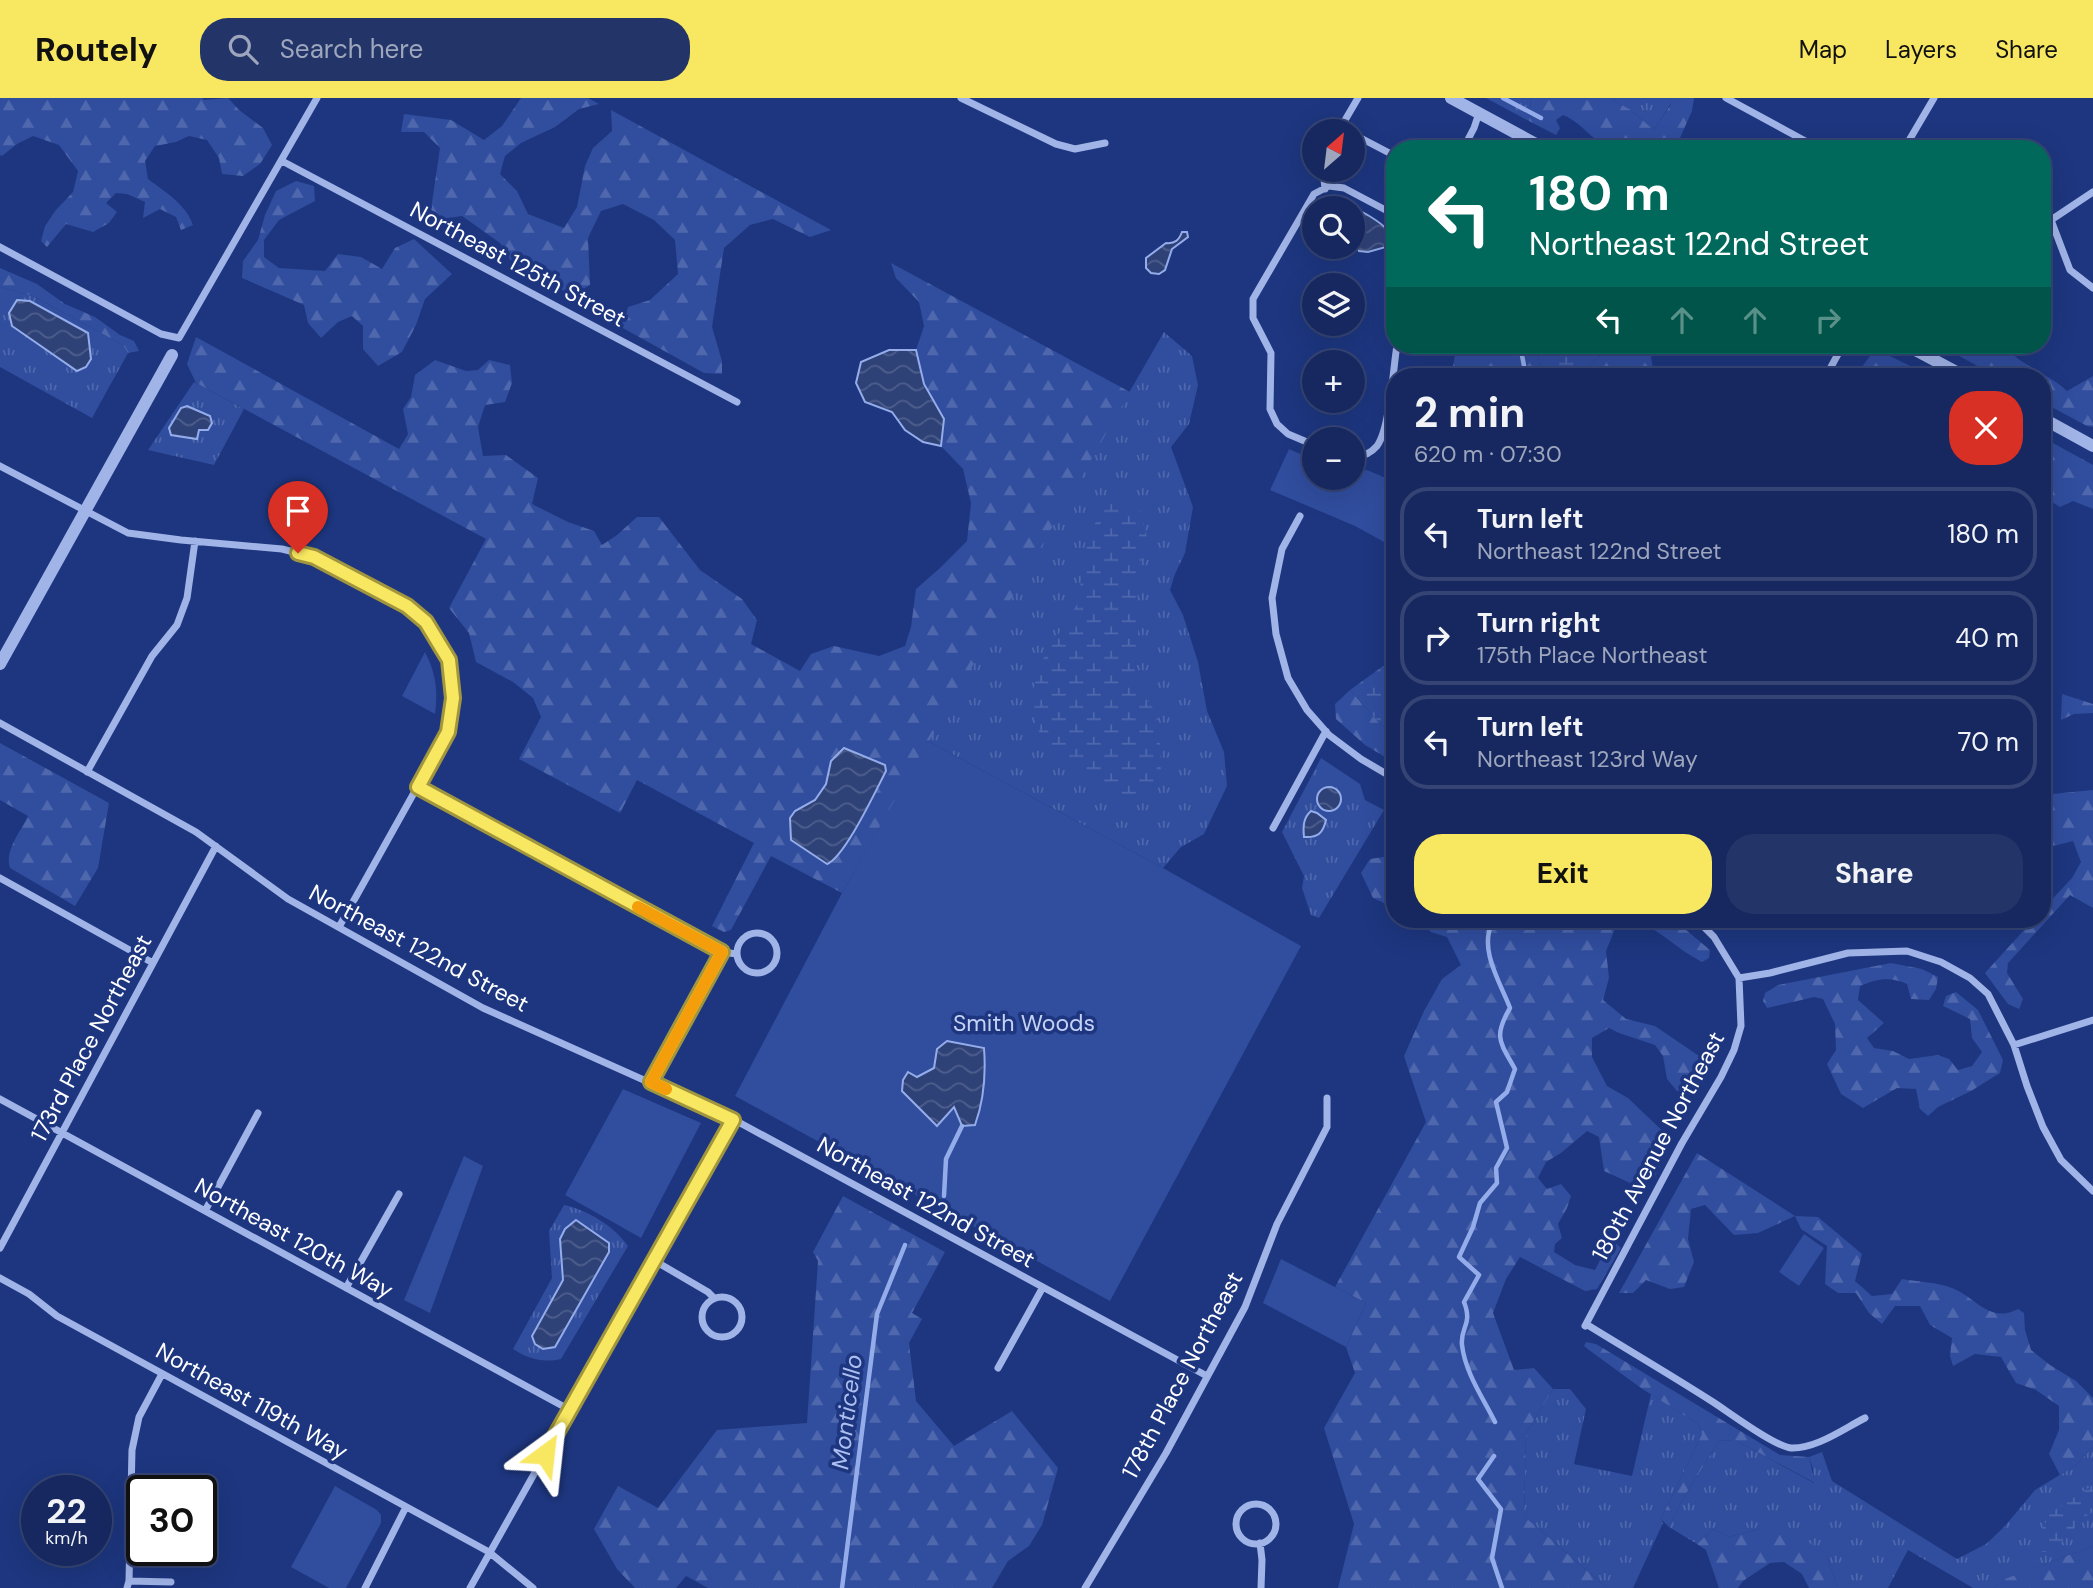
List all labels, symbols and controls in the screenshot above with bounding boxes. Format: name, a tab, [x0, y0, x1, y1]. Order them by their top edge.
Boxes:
search box	[200, 18, 690, 81]
text: Routely	[35, 28, 158, 71]
icon: search	[224, 30, 262, 68]
text: Search here	[280, 32, 423, 66]
text: Map	[1799, 34, 1847, 65]
text: Layers	[1885, 34, 1957, 65]
text: Share	[1995, 34, 2058, 65]
north arrow	[1302, 119, 1365, 182]
map controls	[1302, 119, 1365, 490]
text: 180 m	[1529, 161, 1670, 225]
icon: left	[1414, 168, 1505, 259]
street label: Northeast 125th Street	[405, 194, 631, 334]
button: search	[1302, 196, 1365, 259]
text: Northeast 122nd Street	[1529, 223, 1869, 265]
button: layers	[1302, 273, 1365, 336]
icon: left	[1590, 301, 1628, 339]
icon: ahead	[1663, 301, 1701, 339]
icon: ahead	[1736, 301, 1774, 339]
icon: right	[1809, 301, 1847, 339]
button: +	[1302, 350, 1365, 413]
text: 2 min	[1414, 385, 1525, 440]
button: close	[1949, 391, 2023, 465]
button: −	[1302, 427, 1365, 490]
text: 620 m · 07:30	[1414, 439, 1562, 469]
pin	[268, 481, 328, 553]
icon: arrive	[279, 492, 317, 530]
text: Turn left	[1477, 502, 1584, 536]
icon: left	[1418, 515, 1456, 553]
text: 180 m	[1947, 517, 2019, 551]
text: Northeast 122nd Street	[1477, 536, 1722, 566]
text: Turn right	[1477, 606, 1601, 640]
icon: right	[1418, 619, 1456, 657]
text: 40 m	[1955, 621, 2019, 655]
text: 175th Place Northeast	[1477, 640, 1707, 670]
text: Turn left	[1477, 710, 1584, 744]
icon: left	[1418, 723, 1456, 761]
text: 70 m	[1958, 725, 2019, 759]
text: Northeast 123rd Way	[1477, 744, 1698, 774]
button: Exit	[1414, 834, 1712, 914]
button: Share	[1726, 834, 2023, 914]
street label: Northeast 122nd Street	[304, 877, 534, 1019]
street label: 173rd Place Northeast	[24, 929, 158, 1147]
park label: Smith Woods	[953, 1008, 1095, 1038]
street label: 180th Avenue Northeast	[1585, 1026, 1731, 1266]
street label: Northeast 122nd Street	[812, 1130, 1040, 1274]
street label: Northeast 120th Way	[189, 1171, 399, 1305]
street label: 178th Place Northeast	[1115, 1266, 1249, 1484]
street label: Northeast 119th Way	[151, 1336, 354, 1466]
water label: Monticello	[824, 1353, 869, 1471]
position arrow	[508, 1417, 582, 1491]
speed limit sign: 30	[126, 1475, 217, 1566]
text: 22	[46, 1488, 87, 1534]
text: km/h	[45, 1526, 88, 1550]

